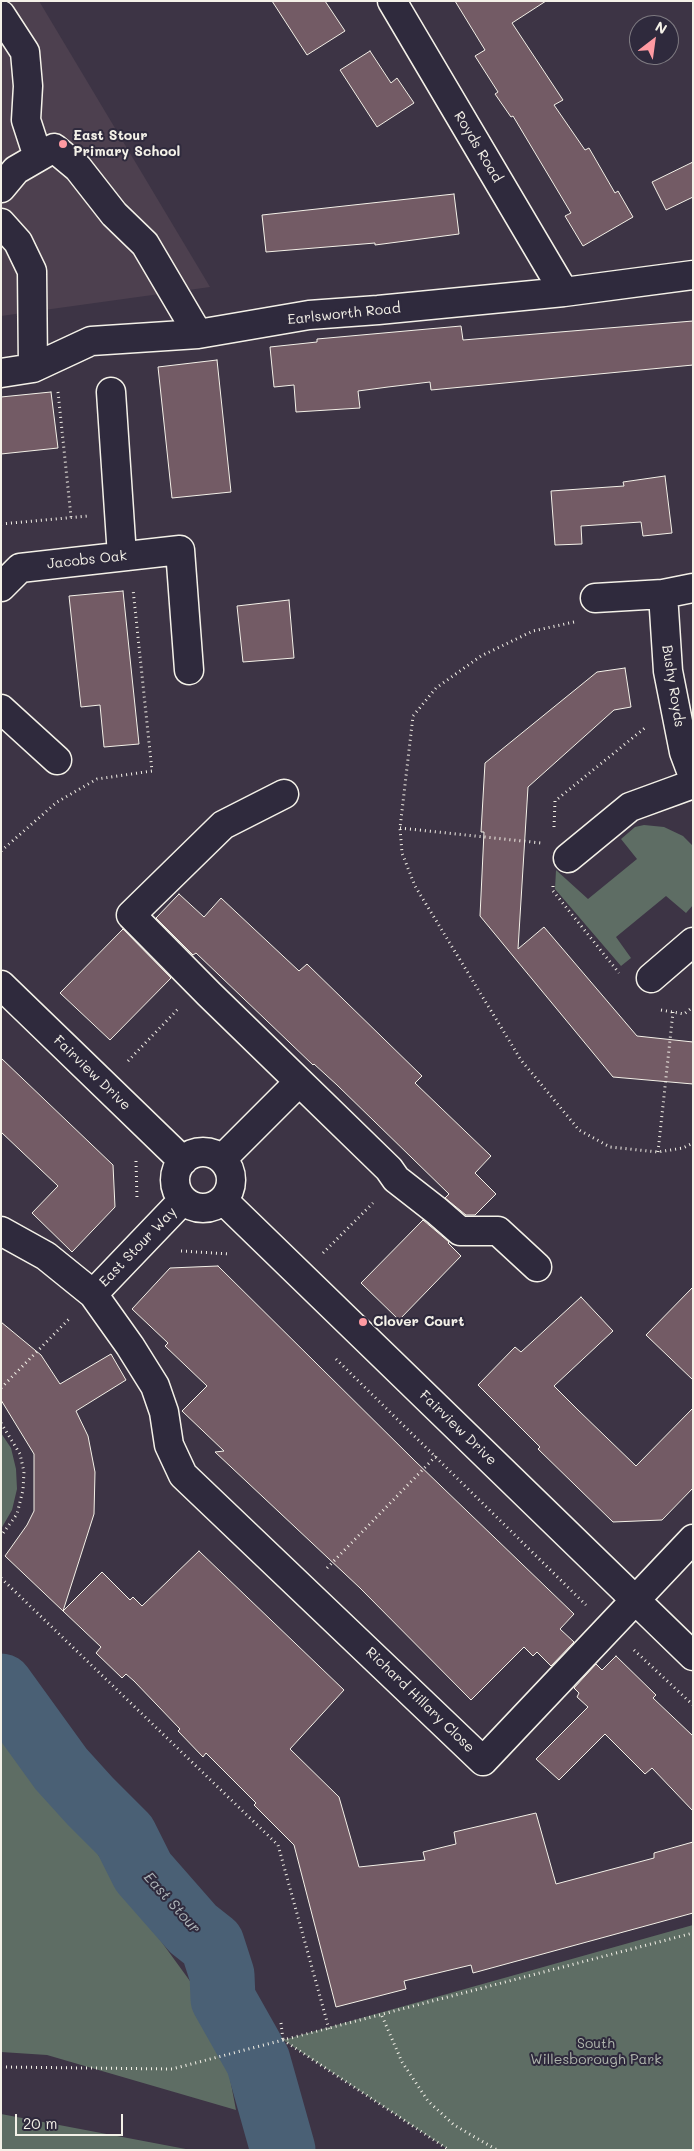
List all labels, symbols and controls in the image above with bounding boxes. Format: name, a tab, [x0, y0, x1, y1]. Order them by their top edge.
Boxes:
north arrow	[629, 15, 679, 65]
text: N	[652, 17, 671, 38]
street label: Royds Road	[450, 109, 506, 185]
place label: East Stour Primary School	[73, 128, 180, 160]
marker: East Stour Primary School	[57, 138, 69, 150]
street label: Earlsworth Road	[287, 300, 401, 328]
street label: Jacobs Oak	[46, 547, 128, 573]
street label: Bushy Royds	[658, 644, 688, 728]
street label: Fairview Drive	[50, 1032, 134, 1114]
street label: East Stour Way	[96, 1204, 180, 1290]
place label: Clover Court	[373, 1314, 464, 1330]
marker: Clover Court	[357, 1316, 369, 1328]
street label: Fairview Drive	[416, 1387, 500, 1469]
street label: Richard Hillary Close	[362, 1644, 478, 1756]
water label: East Stour	[140, 1869, 204, 1937]
park label: South Willesborough Park	[530, 2036, 662, 2068]
scale bar	[18, 2104, 125, 2136]
text: 20 m	[23, 2113, 57, 2133]

